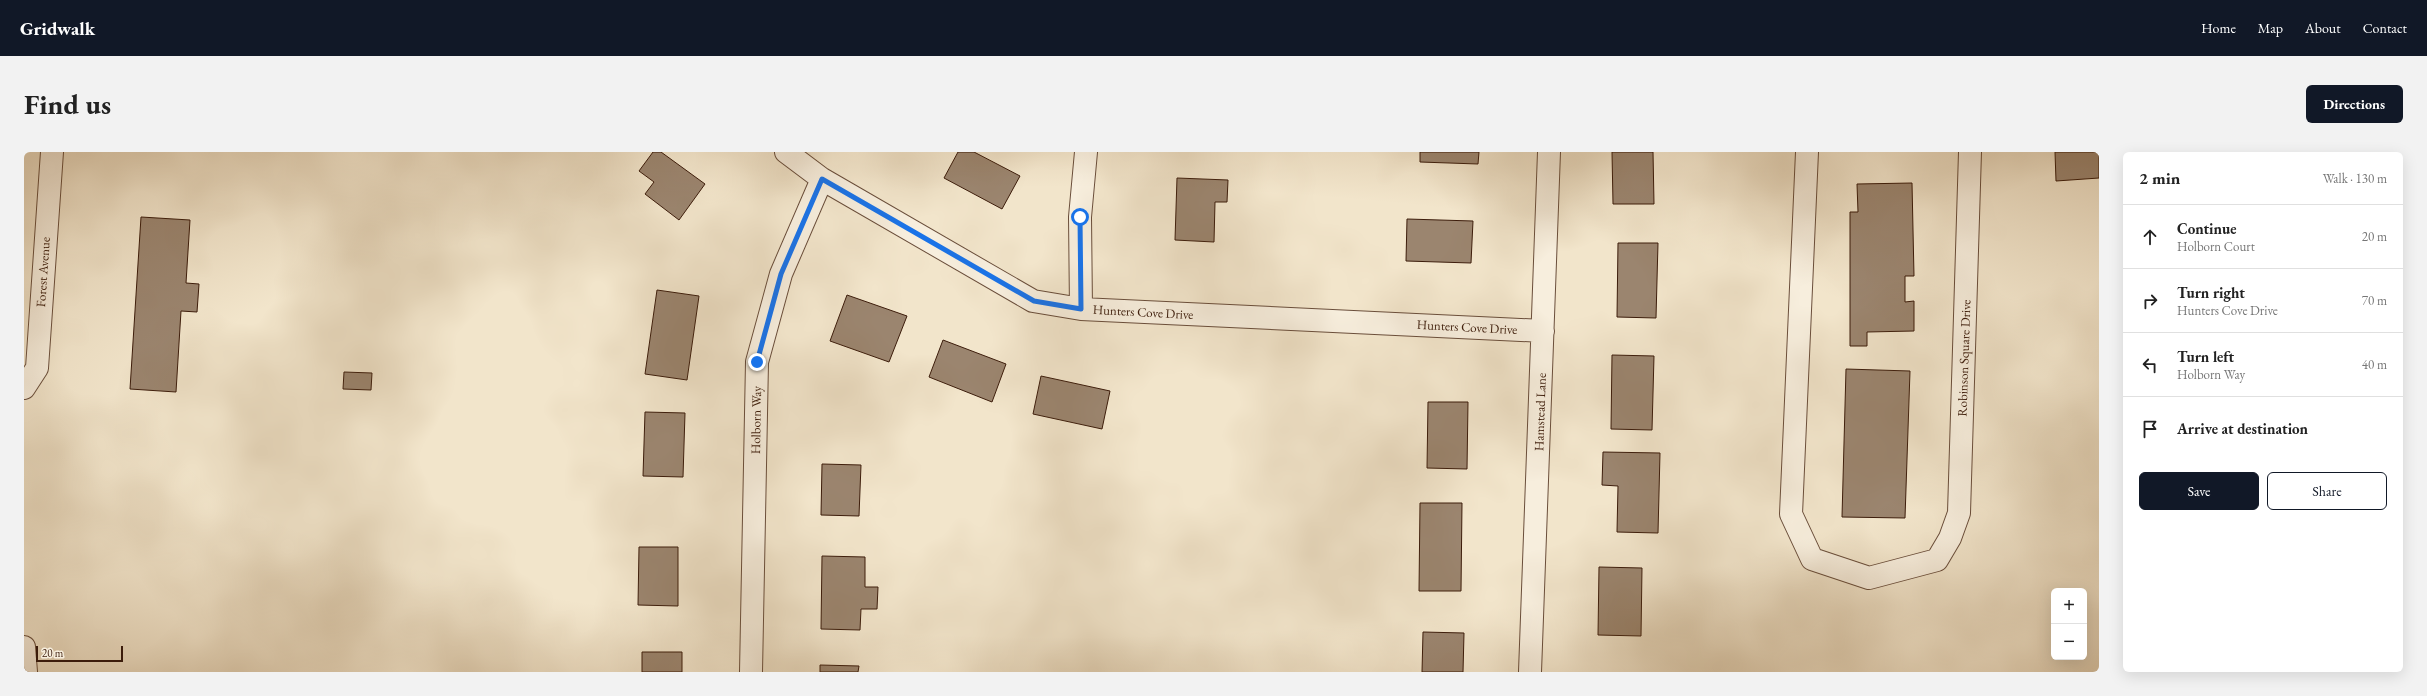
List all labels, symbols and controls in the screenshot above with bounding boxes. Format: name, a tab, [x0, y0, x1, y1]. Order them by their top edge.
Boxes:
text: Gridwalk	[20, 16, 95, 41]
text: Home	[2201, 19, 2236, 37]
text: Map	[2258, 19, 2283, 37]
text: About	[2305, 19, 2341, 37]
text: Contact	[2363, 19, 2407, 37]
button: Directions	[2306, 85, 2403, 123]
text: Find us	[24, 86, 111, 122]
text: 2 min	[2139, 167, 2180, 189]
text: Walk · 130 m	[2323, 170, 2387, 187]
route start	[1071, 208, 1089, 226]
text: Continue	[2177, 219, 2237, 238]
icon: ahead	[2139, 226, 2161, 248]
text: 20 m	[2362, 228, 2387, 245]
street label: Forest Avenue	[32, 236, 54, 308]
text: Holborn Court	[2177, 238, 2255, 255]
text: Turn right	[2177, 283, 2245, 302]
icon: right	[2139, 290, 2161, 312]
text: 70 m	[2362, 292, 2387, 309]
street label: Robinson Square Drive	[1953, 299, 1975, 417]
street label: Hunters Cove Drive	[1092, 301, 1194, 323]
text: Hunters Cove Drive	[2177, 302, 2278, 319]
street label: Hunters Cove Drive	[1416, 316, 1518, 338]
text: Turn left	[2177, 347, 2234, 366]
route end	[748, 353, 766, 371]
icon: left	[2139, 354, 2161, 376]
text: 40 m	[2362, 356, 2387, 373]
text: Holborn Way	[2177, 366, 2245, 383]
street label: Hamstead Lane	[1530, 373, 1550, 451]
street label: Holborn Way	[747, 385, 765, 454]
icon: arrive	[2139, 418, 2161, 440]
text: Arrive at destination	[2177, 419, 2308, 438]
button: Save	[2139, 472, 2259, 510]
button: Share	[2267, 472, 2387, 510]
map controls	[2051, 588, 2087, 660]
button: +	[2051, 588, 2087, 624]
button: −	[2051, 624, 2087, 660]
scale bar	[36, 644, 123, 663]
text: 20 m	[42, 646, 63, 660]

